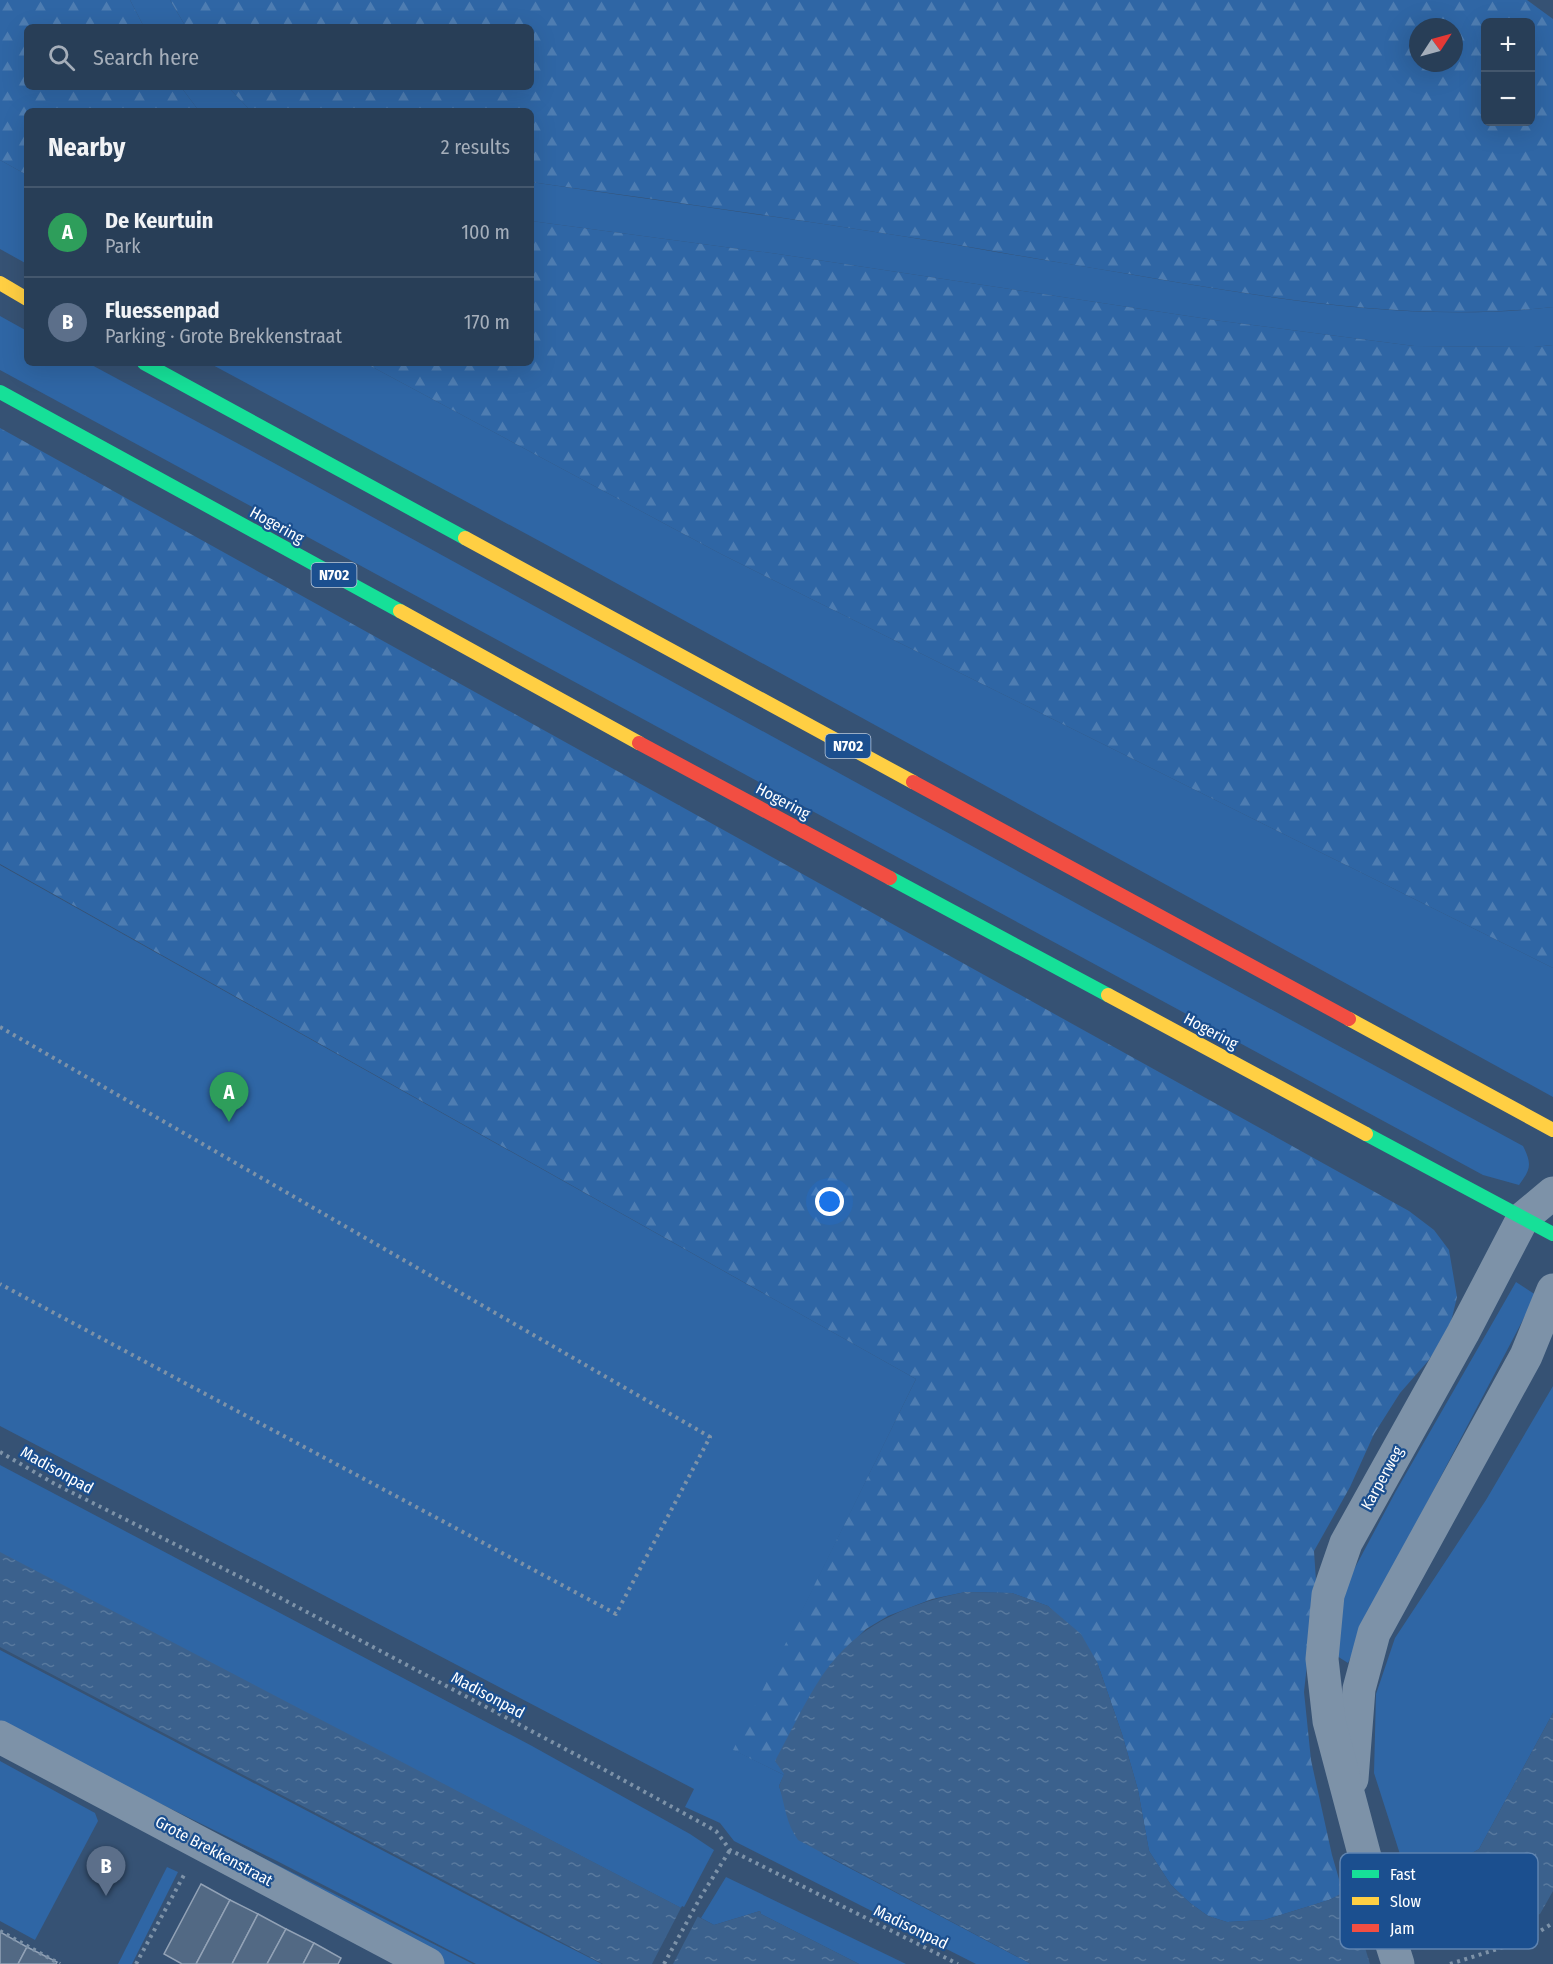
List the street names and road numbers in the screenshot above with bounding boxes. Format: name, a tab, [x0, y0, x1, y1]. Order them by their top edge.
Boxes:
street label: Hogering	[247, 502, 308, 548]
road number: N702	[312, 563, 356, 587]
road number: N702	[826, 734, 870, 758]
street label: Hogering	[753, 779, 814, 823]
street label: Hogering	[1181, 1009, 1242, 1053]
street label: Madisonpad	[17, 1442, 97, 1498]
street label: Karperweg	[1357, 1443, 1407, 1513]
street label: Madisonpad	[448, 1668, 528, 1722]
street label: Grote Brekkenstraat	[152, 1812, 277, 1890]
street label: Madisonpad	[871, 1901, 951, 1953]

